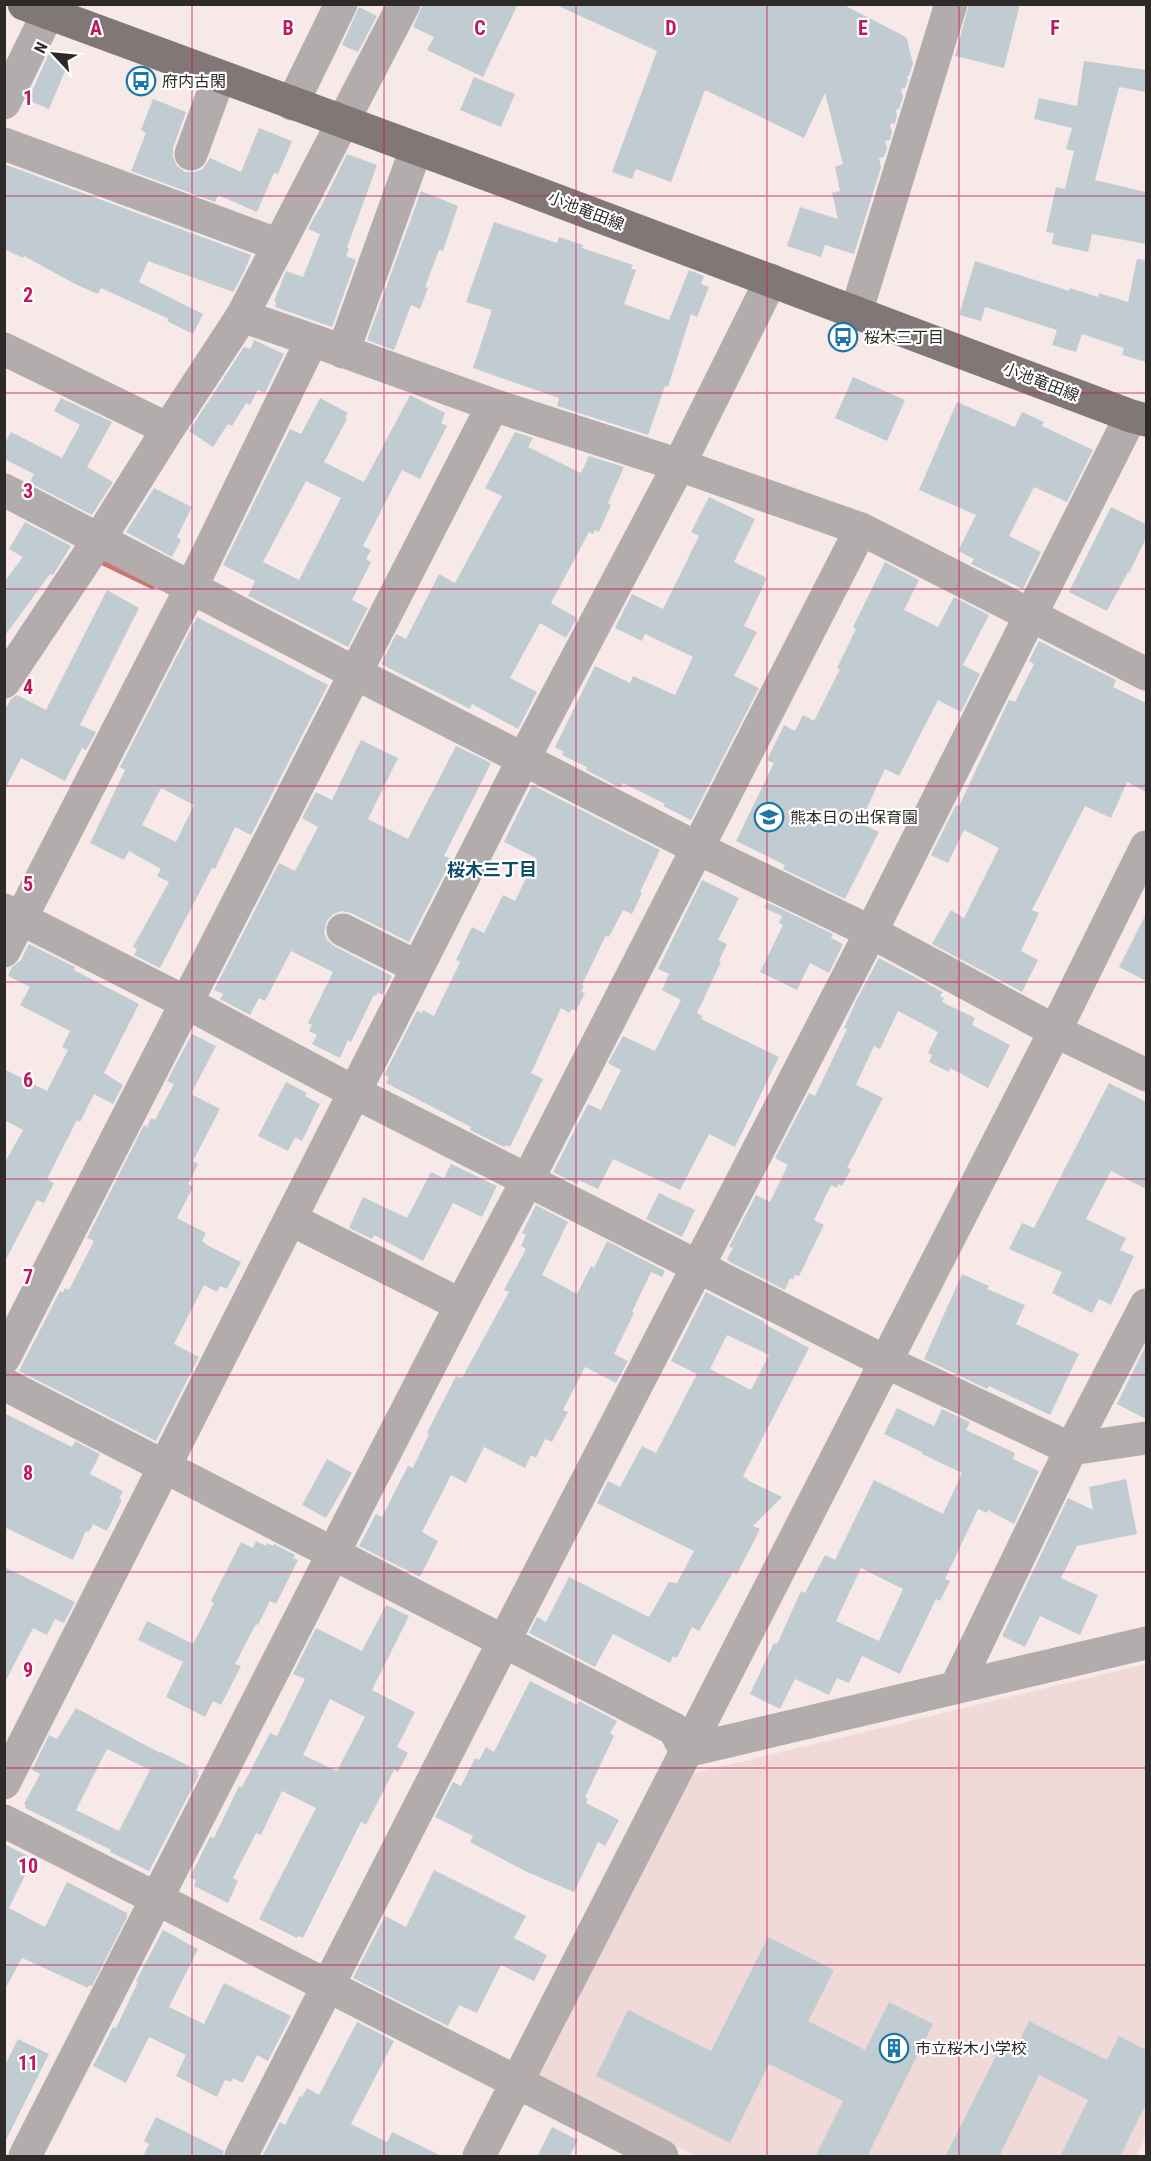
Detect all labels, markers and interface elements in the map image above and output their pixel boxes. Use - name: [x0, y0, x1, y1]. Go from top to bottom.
- text: A: [90, 16, 102, 40]
- text: B: [282, 16, 294, 40]
- text: C: [474, 16, 486, 40]
- text: D: [665, 16, 677, 40]
- text: E: [858, 16, 868, 40]
- text: F: [1050, 16, 1060, 40]
- north arrow: [24, 24, 84, 84]
- text: N: [30, 39, 52, 56]
- bus stop icon: 府内古閑: [125, 65, 157, 97]
- place label: 府内古閑: [162, 72, 226, 91]
- text: 1: [23, 86, 33, 110]
- street label: 小池竜田線: [545, 188, 627, 234]
- text: 2: [23, 283, 33, 307]
- bus stop icon: 桜木三丁目: [827, 321, 859, 353]
- place label: 桜木三丁目: [864, 328, 944, 347]
- street label: 小池竜田線: [1000, 359, 1082, 405]
- text: 3: [23, 479, 33, 503]
- text: 4: [23, 675, 33, 699]
- school or university icon: 熊本日の出保育園: [753, 801, 785, 833]
- place label: 熊本日の出保育園: [790, 808, 918, 827]
- district label: 桜木三丁目: [447, 859, 537, 880]
- text: 5: [23, 872, 33, 896]
- text: 6: [23, 1068, 33, 1092]
- text: 7: [23, 1265, 33, 1289]
- text: 8: [23, 1461, 33, 1485]
- text: 9: [23, 1658, 33, 1682]
- text: 10: [18, 1854, 38, 1878]
- building icon: 市立桜木小学校: [878, 2032, 910, 2064]
- place label: 市立桜木小学校: [915, 2039, 1027, 2058]
- text: 11: [18, 2051, 38, 2075]

